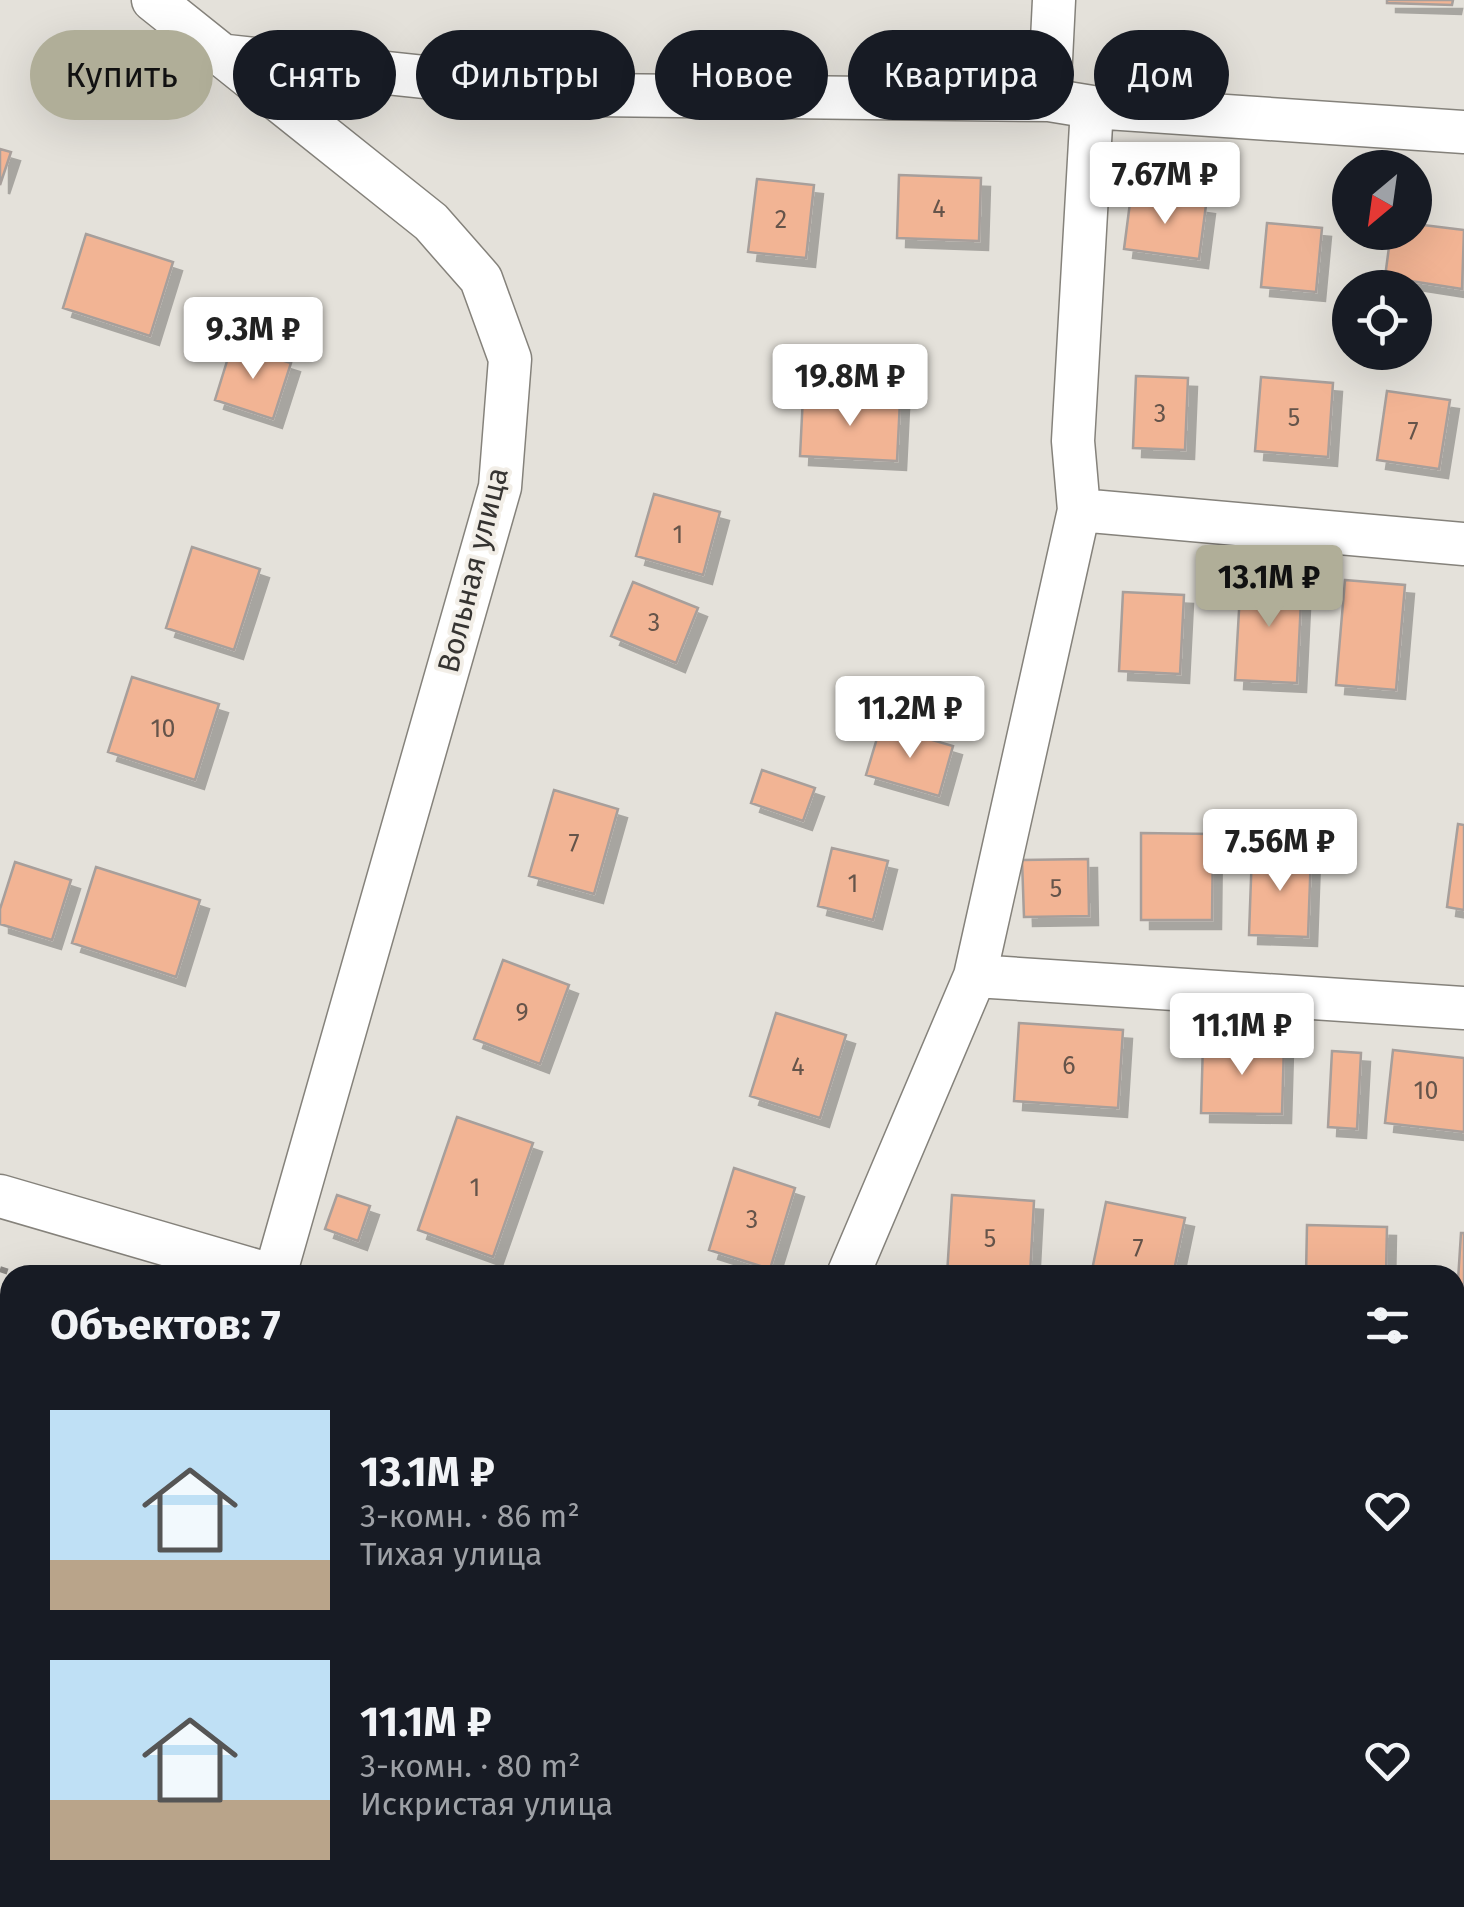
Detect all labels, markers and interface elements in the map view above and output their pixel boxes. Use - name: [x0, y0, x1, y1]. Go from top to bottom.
- chip: Купить: [30, 30, 213, 120]
- chip: Снять: [233, 30, 396, 120]
- chip: Фильтры: [416, 30, 635, 120]
- chip: Новое: [655, 30, 828, 120]
- chip: Квартира: [848, 30, 1074, 120]
- chip: Дом: [1094, 30, 1229, 120]
- pin: 7.67M ₽: [1073, 142, 1257, 227]
- north arrow: [1332, 150, 1432, 250]
- map controls: [1332, 150, 1432, 370]
- text: 7.67M ₽: [1112, 155, 1218, 193]
- house number: 4: [932, 194, 946, 224]
- house number: 2: [775, 205, 787, 235]
- button: locate: [1332, 270, 1432, 370]
- pin: 9.3M ₽: [172, 297, 334, 382]
- text: 9.3M ₽: [206, 310, 300, 348]
- pin: 19.8M ₽: [758, 344, 942, 429]
- text: 19.8M ₽: [795, 357, 905, 395]
- house number: 3: [1154, 399, 1166, 429]
- house number: 5: [1288, 403, 1300, 433]
- house number: 7: [1407, 416, 1419, 446]
- street label: Вольная улица: [430, 464, 516, 676]
- house number: 1: [673, 520, 683, 550]
- pin: 13.1M ₽: [1177, 545, 1361, 630]
- text: 13.1M ₽: [1218, 558, 1320, 596]
- house number: 3: [648, 608, 660, 638]
- pin: 11.2M ₽: [818, 676, 1002, 761]
- text: 11.2M ₽: [857, 689, 963, 727]
- house number: 10: [151, 714, 175, 744]
- pin: 7.56M ₽: [1188, 809, 1372, 894]
- text: 7.56M ₽: [1225, 822, 1335, 860]
- house number: 7: [568, 828, 580, 858]
- house number: 1: [848, 869, 858, 899]
- house number: 5: [1050, 874, 1062, 904]
- pin: 11.1M ₽: [1150, 993, 1334, 1078]
- house number: 9: [515, 998, 529, 1028]
- text: 11.1M ₽: [1192, 1006, 1292, 1044]
- house number: 6: [1062, 1051, 1076, 1081]
- house number: 4: [791, 1052, 805, 1082]
- house number: 10: [1414, 1076, 1438, 1106]
- house number: 1: [470, 1173, 480, 1203]
- house number: 3: [746, 1205, 758, 1235]
- house number: 5: [984, 1224, 996, 1254]
- house number: 7: [1132, 1233, 1144, 1263]
- icon: filters: [1360, 1298, 1415, 1353]
- text: Объектов: 7: [50, 1300, 281, 1350]
- text: 13.1M ₽: [360, 1447, 495, 1497]
- icon: home: [130, 1450, 250, 1570]
- icon: heart: [1360, 1483, 1415, 1538]
- text: 3-комн. · 86 m²: [360, 1497, 580, 1535]
- text: Тихая улица: [360, 1535, 543, 1573]
- text: 11.1M ₽: [360, 1697, 492, 1747]
- icon: home: [130, 1700, 250, 1820]
- icon: heart: [1360, 1733, 1415, 1788]
- text: 3-комн. · 80 m²: [360, 1747, 581, 1785]
- text: Искристая улица: [360, 1785, 613, 1823]

